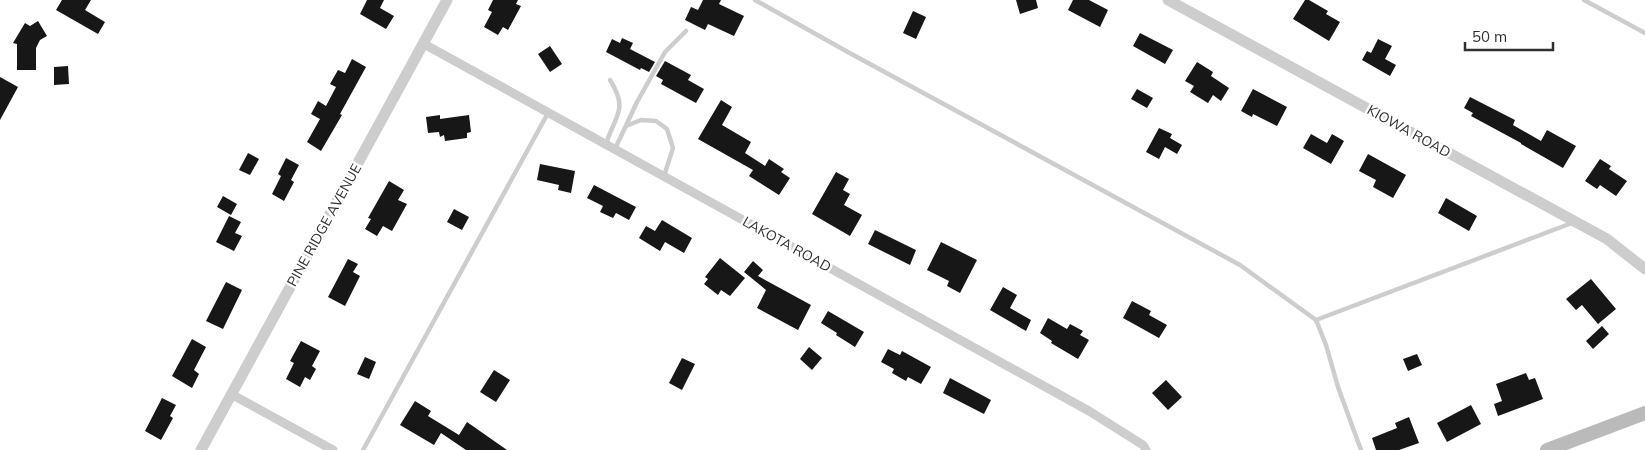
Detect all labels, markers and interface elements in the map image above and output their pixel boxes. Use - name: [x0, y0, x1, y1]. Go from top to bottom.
- scale bar: [1465, 20, 1552, 52]
- text: 50 m: [1472, 27, 1507, 46]
- street label: KIOWA ROAD: [1364, 101, 1454, 161]
- street label: PINE RIDGE AVENUE: [283, 161, 365, 289]
- street label: LAKOTA ROAD: [740, 212, 834, 276]

